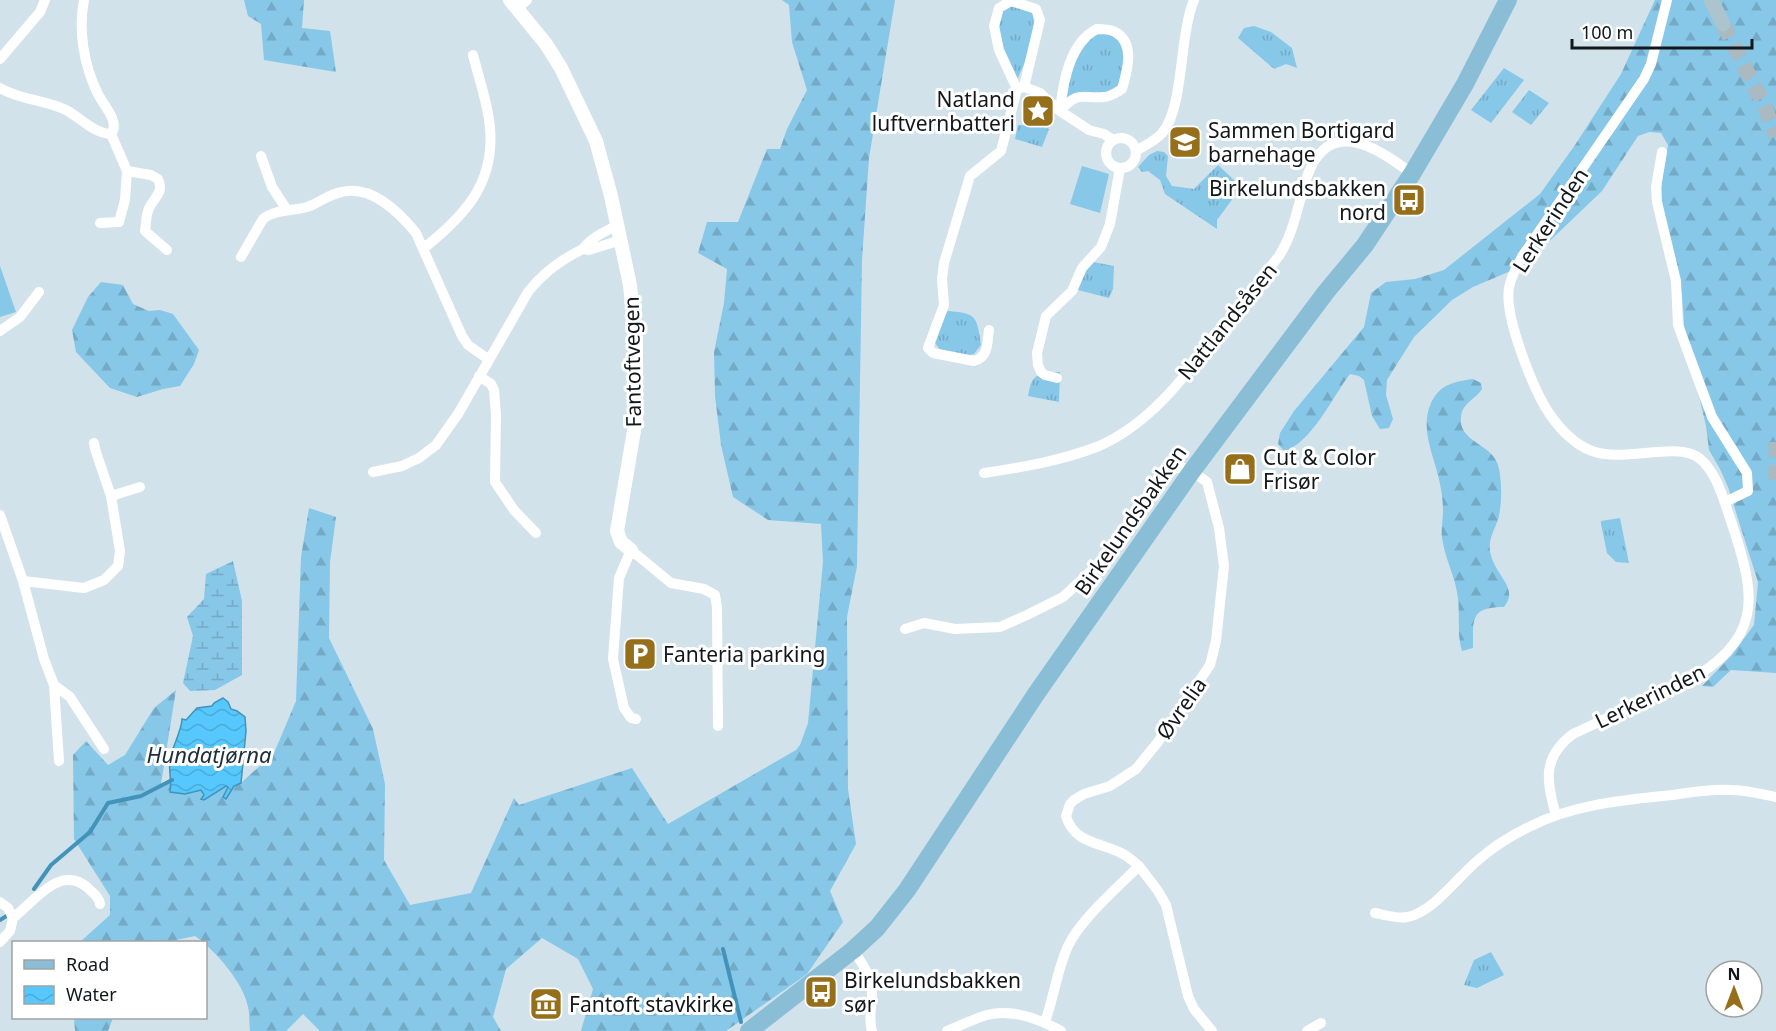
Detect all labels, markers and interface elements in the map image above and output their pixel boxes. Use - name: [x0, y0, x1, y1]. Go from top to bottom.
- scale bar: [1572, 12, 1752, 50]
- text: 100 m: [1581, 20, 1633, 44]
- place label: Natland luftvernbatteri: [872, 85, 1015, 137]
- place icon: Natland luftvernbatteri: [1020, 93, 1056, 129]
- place label: Sammen Bortigard barnehage: [1208, 116, 1395, 168]
- school or university icon: Sammen Bortigard barnehage: [1167, 124, 1203, 160]
- street label: Lerkerinden: [1506, 162, 1594, 278]
- place label: Birkelundsbakken nord: [1209, 174, 1386, 226]
- bus stop icon: Birkelundsbakken nord: [1391, 182, 1427, 218]
- street label: Nattlandsåsen: [1171, 257, 1283, 385]
- street label: Fantoftvegen: [617, 296, 647, 428]
- street label: Birkelundsbakken: [1068, 439, 1192, 601]
- place label: Cut & Color Frisør: [1263, 443, 1376, 495]
- shop icon: Cut & Color Frisør: [1222, 451, 1258, 487]
- parking icon: Fanteria parking: [622, 636, 658, 672]
- place label: Fanteria parking: [663, 640, 825, 668]
- street label: Lerkerinden: [1590, 657, 1710, 735]
- street label: Øvrelia: [1150, 671, 1212, 745]
- water label: Hundatjørna: [146, 739, 272, 769]
- legend: [12, 941, 207, 1019]
- text: Road: [66, 952, 109, 976]
- north arrow: [1704, 959, 1764, 1019]
- text: N: [1727, 963, 1741, 985]
- place label: Birkelundsbakken sør: [844, 966, 1021, 1018]
- bus stop icon: Birkelundsbakken sør: [803, 974, 839, 1010]
- text: Water: [66, 982, 117, 1006]
- museum icon: Fantoft stavkirke: [528, 986, 564, 1022]
- place label: Fantoft stavkirke: [569, 990, 734, 1018]

